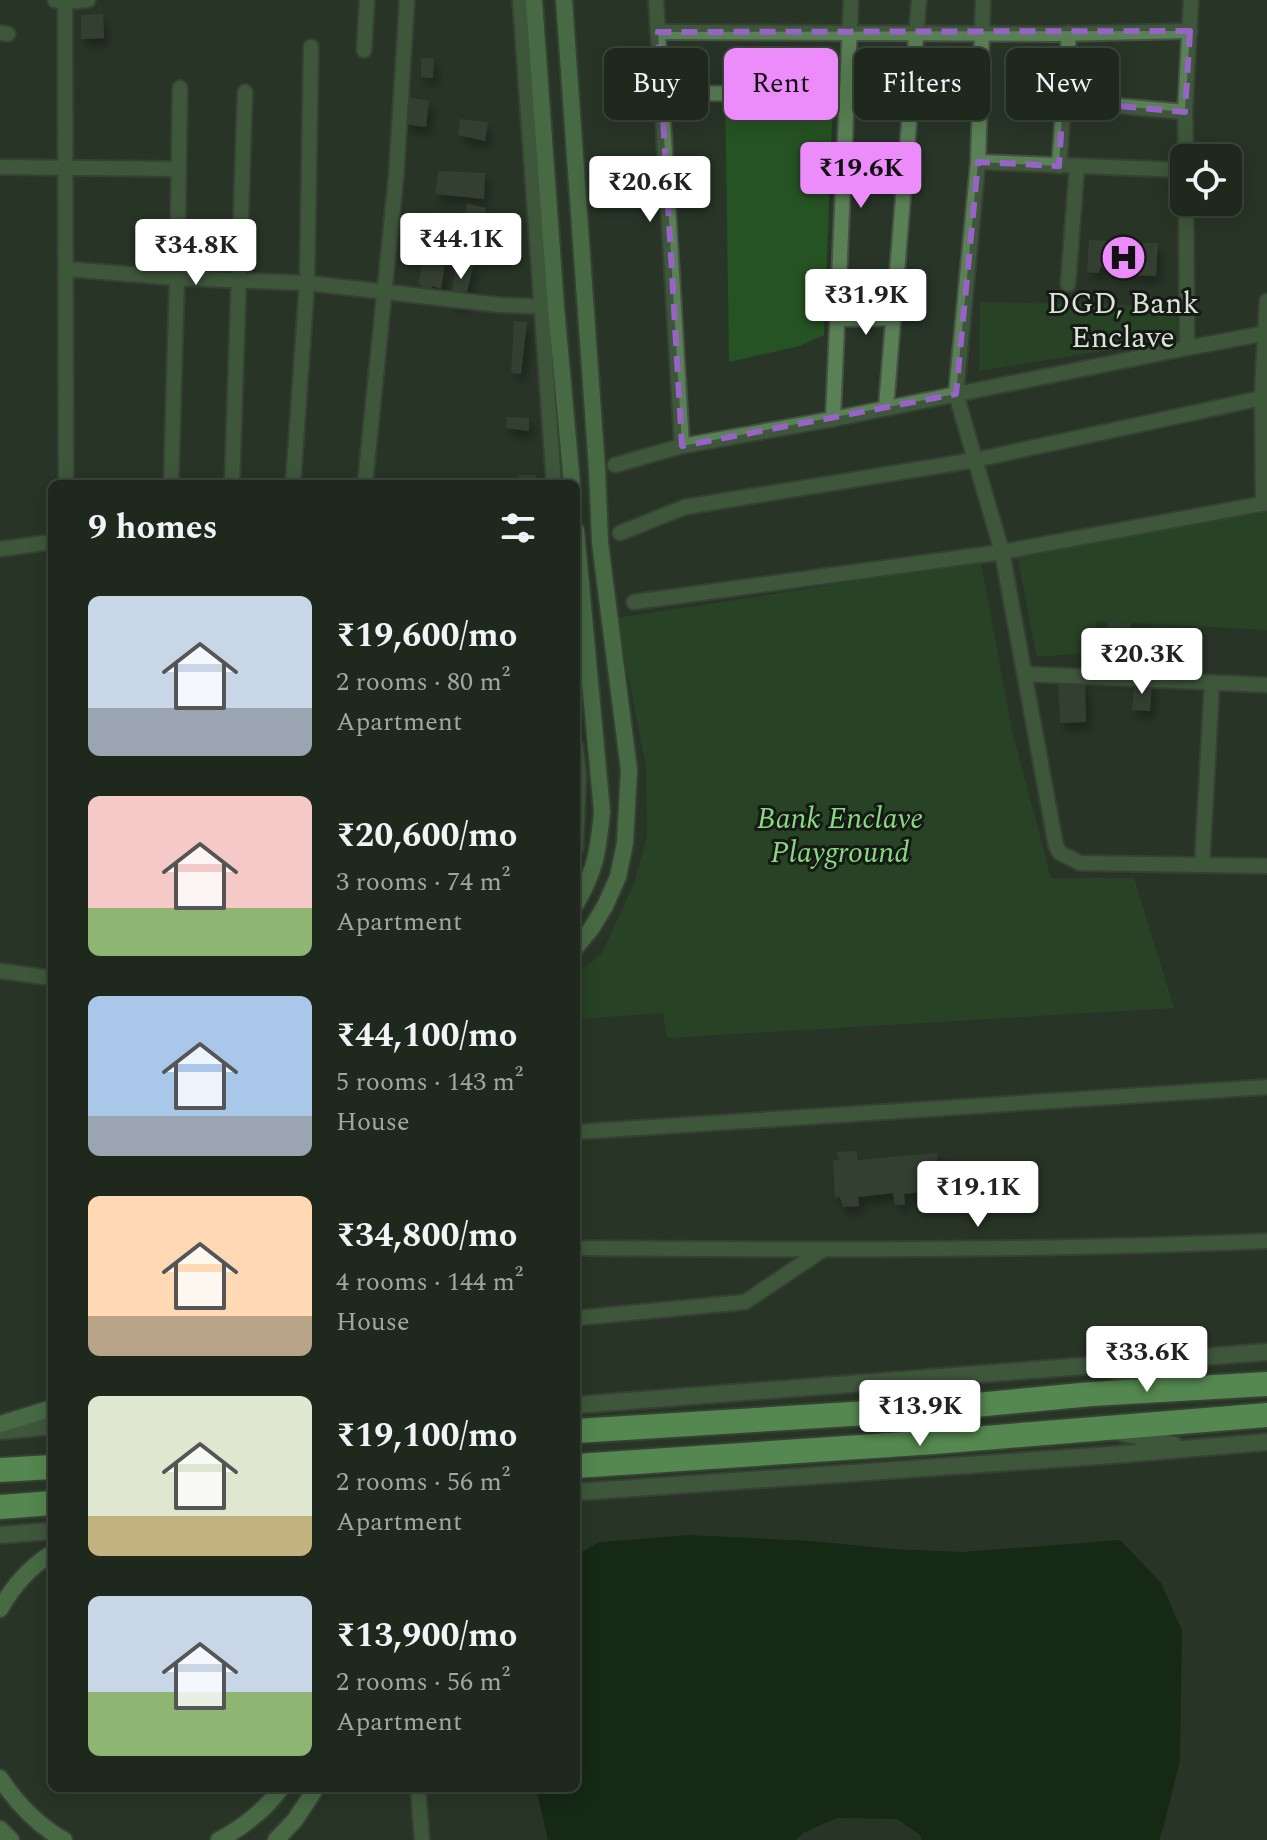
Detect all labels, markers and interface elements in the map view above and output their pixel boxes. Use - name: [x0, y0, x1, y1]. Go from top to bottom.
- chip: Buy: [604, 48, 708, 120]
- chip: Rent: [724, 48, 838, 120]
- chip: Filters: [854, 48, 990, 120]
- chip: New: [1006, 48, 1119, 120]
- pin: ₹19.6K: [796, 142, 926, 210]
- map controls: [1170, 144, 1242, 216]
- button: locate: [1170, 144, 1242, 216]
- text: ₹19.6K: [818, 148, 904, 188]
- pin: ₹20.6K: [585, 156, 715, 224]
- text: ₹20.6K: [607, 162, 693, 202]
- pin: ₹44.1K: [396, 213, 526, 281]
- pin: ₹34.8K: [131, 219, 261, 287]
- text: ₹44.1K: [418, 219, 504, 259]
- text: ₹34.8K: [153, 225, 239, 265]
- hospital icon: DGD, Bank Enclave: [1099, 233, 1147, 281]
- pin: ₹31.9K: [801, 269, 931, 337]
- text: ₹31.9K: [823, 275, 909, 315]
- place label: DGD, Bank Enclave: [1047, 281, 1199, 361]
- text: 9 homes: [88, 502, 218, 554]
- icon: filters: [496, 506, 540, 550]
- text: ₹19,600/mo: [336, 610, 517, 662]
- icon: home: [152, 628, 248, 724]
- pin: ₹20.3K: [1077, 628, 1207, 696]
- text: ₹20.3K: [1099, 634, 1185, 674]
- text: 2 rooms · 80 m²: [336, 662, 510, 702]
- text: Apartment: [336, 702, 462, 742]
- park label: Bank Enclave Playground: [757, 796, 923, 876]
- text: ₹20,600/mo: [336, 810, 517, 862]
- icon: home: [152, 828, 248, 924]
- text: 3 rooms · 74 m²: [336, 862, 510, 902]
- text: Apartment: [336, 902, 462, 942]
- text: ₹44,100/mo: [336, 1010, 517, 1062]
- icon: home: [152, 1028, 248, 1124]
- text: 5 rooms · 143 m²: [336, 1062, 523, 1102]
- text: House: [336, 1102, 410, 1142]
- pin: ₹19.1K: [913, 1161, 1043, 1229]
- text: ₹19.1K: [935, 1167, 1021, 1207]
- text: ₹34,800/mo: [336, 1210, 517, 1262]
- icon: home: [152, 1228, 248, 1324]
- text: 4 rooms · 144 m²: [336, 1262, 523, 1302]
- text: House: [336, 1302, 410, 1342]
- pin: ₹33.6K: [1082, 1326, 1212, 1394]
- text: ₹33.6K: [1104, 1332, 1190, 1372]
- pin: ₹13.9K: [855, 1380, 985, 1448]
- text: ₹13.9K: [877, 1386, 963, 1426]
- text: ₹19,100/mo: [336, 1410, 517, 1462]
- icon: home: [152, 1428, 248, 1524]
- text: 2 rooms · 56 m²: [336, 1462, 510, 1502]
- text: Apartment: [336, 1502, 462, 1542]
- text: ₹13,900/mo: [336, 1610, 517, 1662]
- icon: home: [152, 1628, 248, 1724]
- text: 2 rooms · 56 m²: [336, 1662, 510, 1702]
- text: Apartment: [336, 1702, 462, 1742]

